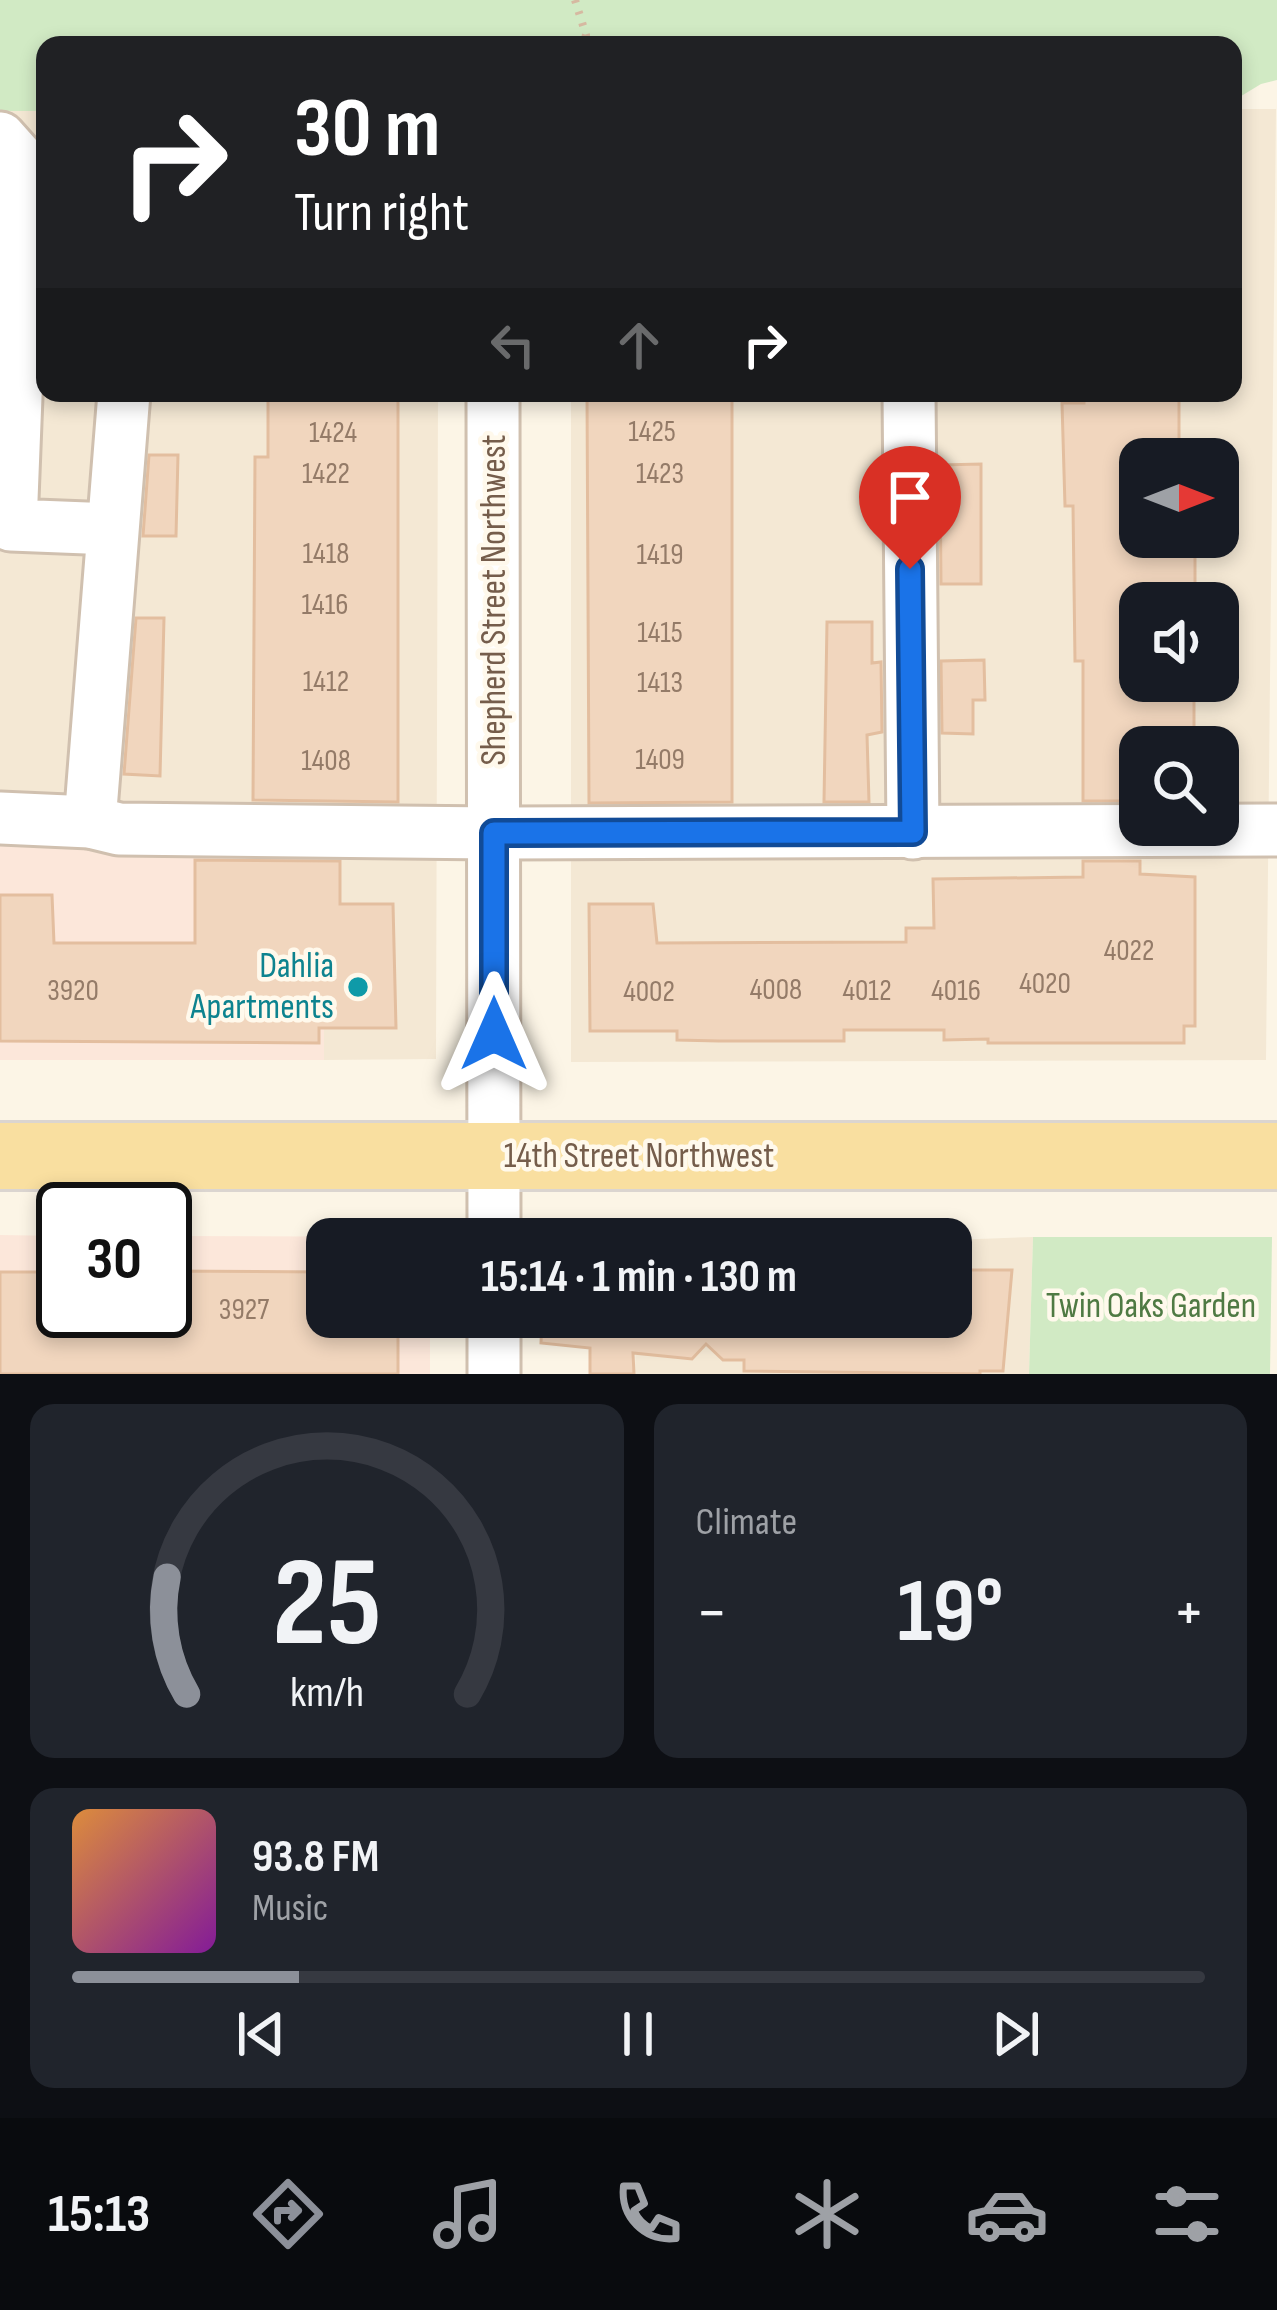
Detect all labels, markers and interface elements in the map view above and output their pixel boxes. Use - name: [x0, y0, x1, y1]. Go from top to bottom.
- text: 30 m: [294, 79, 440, 180]
- icon: right: [96, 84, 252, 240]
- text: Turn right: [294, 181, 469, 246]
- icon: left: [480, 312, 546, 378]
- icon: ahead: [606, 312, 672, 378]
- icon: right: [732, 312, 798, 378]
- house number: 1425: [628, 414, 676, 450]
- house number: 1424: [309, 415, 357, 451]
- street label: Shepherd Street Northwest: [473, 434, 516, 766]
- north arrow: [1119, 438, 1239, 558]
- map controls: [1119, 438, 1239, 846]
- pin: [859, 446, 961, 569]
- house number: 1422: [302, 456, 350, 492]
- house number: 1423: [636, 456, 684, 492]
- icon: arrive: [877, 464, 943, 530]
- house number: 1418: [303, 536, 349, 572]
- house number: 1419: [637, 537, 683, 573]
- button: sound: [1119, 582, 1239, 702]
- house number: 1416: [302, 587, 348, 623]
- house number: 1415: [637, 615, 683, 651]
- house number: 1412: [303, 664, 349, 700]
- house number: 1413: [637, 665, 683, 701]
- button: search: [1119, 726, 1239, 846]
- house number: 1409: [635, 742, 685, 778]
- house number: 1408: [301, 743, 351, 779]
- house number: 4022: [1104, 933, 1154, 969]
- place label: Dahlia Apartments: [190, 945, 334, 1029]
- house number: 4020: [1019, 966, 1071, 1002]
- position arrow: [431, 971, 557, 1097]
- house number: 4008: [750, 972, 802, 1008]
- house number: 3920: [47, 973, 99, 1009]
- house number: 4012: [842, 973, 892, 1009]
- house number: 4016: [931, 973, 981, 1009]
- marker: Dahlia Apartments: [345, 974, 371, 1000]
- house number: 4002: [623, 974, 675, 1010]
- street label: 14th Street Northwest: [504, 1135, 774, 1178]
- speed limit sign: 30: [36, 1182, 192, 1338]
- text: 15:14 · 1 min · 130 m: [481, 1250, 797, 1305]
- park label: Twin Oaks Garden: [1046, 1285, 1256, 1328]
- house number: 3927: [219, 1292, 269, 1328]
- text: Climate: [696, 1499, 797, 1546]
- text: 25: [272, 1531, 381, 1680]
- text: 19°: [897, 1559, 1003, 1667]
- text: −: [696, 1574, 728, 1653]
- text: +: [1173, 1574, 1205, 1653]
- text: km/h: [290, 1667, 364, 1719]
- text: 93.8 FM: [252, 1830, 379, 1885]
- text: Music: [252, 1885, 328, 1932]
- icon: previous: [228, 2001, 294, 2067]
- icon: pause: [605, 2001, 671, 2067]
- icon: next: [983, 2001, 1049, 2067]
- icon: directions: [246, 2172, 330, 2256]
- icon: music: [426, 2172, 510, 2256]
- icon: phone: [606, 2172, 690, 2256]
- icon: climate: [785, 2172, 869, 2256]
- icon: car: [965, 2172, 1049, 2256]
- icon: filters: [1145, 2172, 1229, 2256]
- text: 15:13: [48, 2182, 150, 2247]

